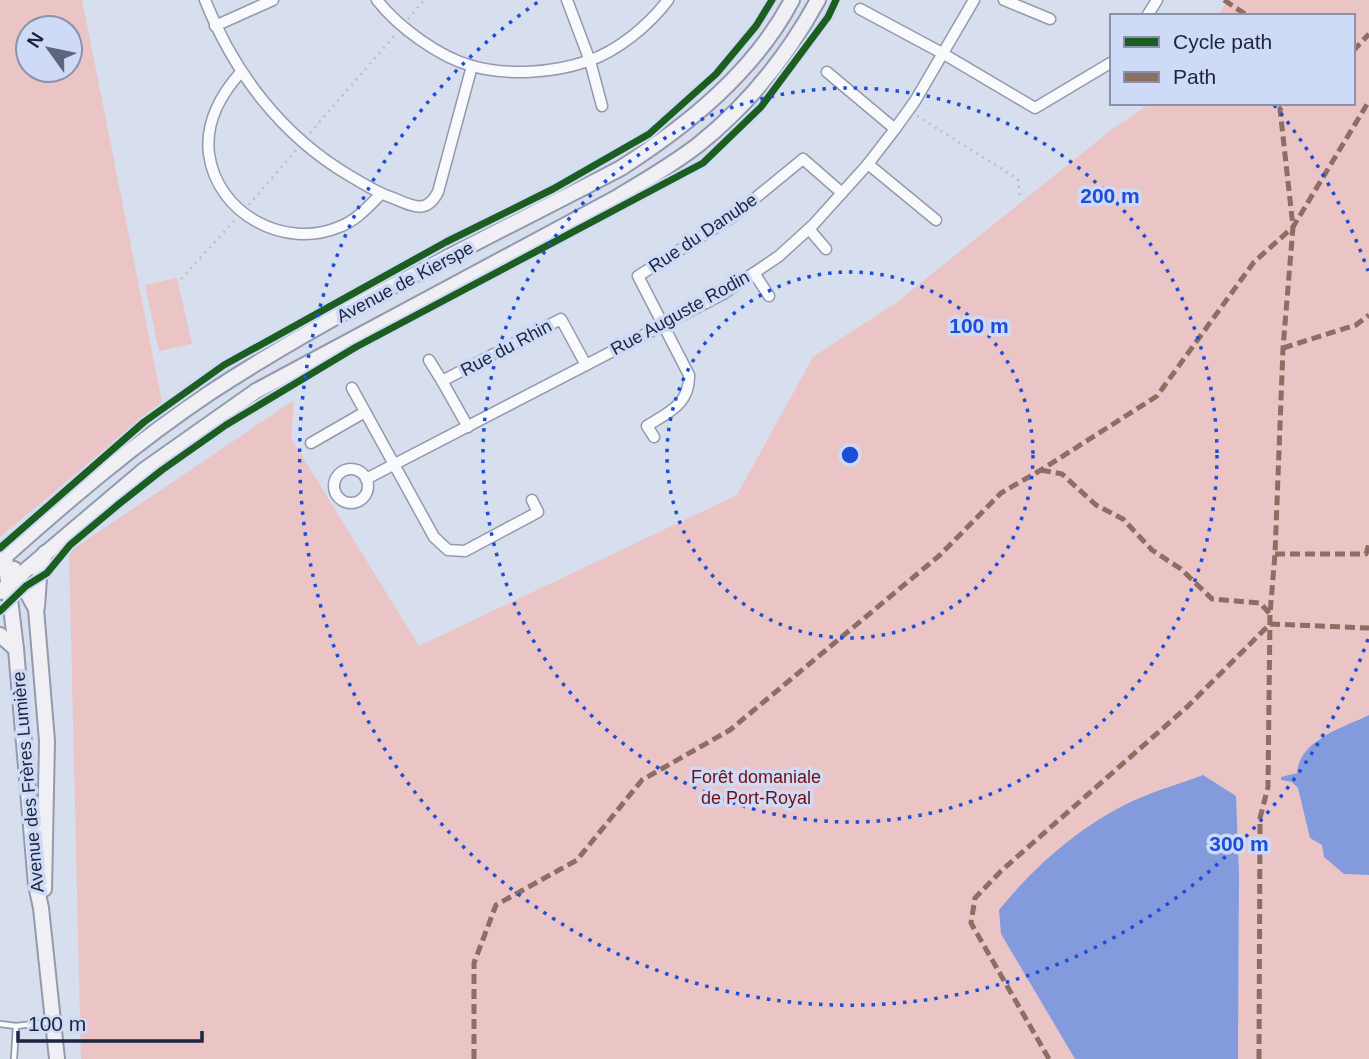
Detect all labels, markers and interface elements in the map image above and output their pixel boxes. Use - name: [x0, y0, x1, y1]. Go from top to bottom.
- north arrow: [14, 14, 84, 84]
- legend: [1110, 14, 1355, 105]
- text: N: [23, 29, 48, 51]
- text: Cycle path: [1173, 30, 1272, 53]
- text: Path: [1173, 65, 1216, 88]
- text: 200 m: [1080, 184, 1140, 207]
- street label: Rue du Danube: [645, 189, 761, 277]
- street label: Avenue de Kierspe: [333, 238, 477, 326]
- street label: Rue Auguste Rodin: [607, 267, 753, 359]
- text: 100 m: [949, 314, 1009, 337]
- street label: Rue du Rhin: [457, 316, 555, 380]
- centre of rings: [838, 443, 862, 467]
- street label: Avenue des Frères Lumière: [8, 671, 48, 893]
- park label: Forêt domaniale de Port-Royal: [691, 767, 821, 808]
- text: 300 m: [1209, 832, 1269, 855]
- scale bar: [18, 1000, 201, 1044]
- text: 100 m: [28, 1012, 86, 1035]

